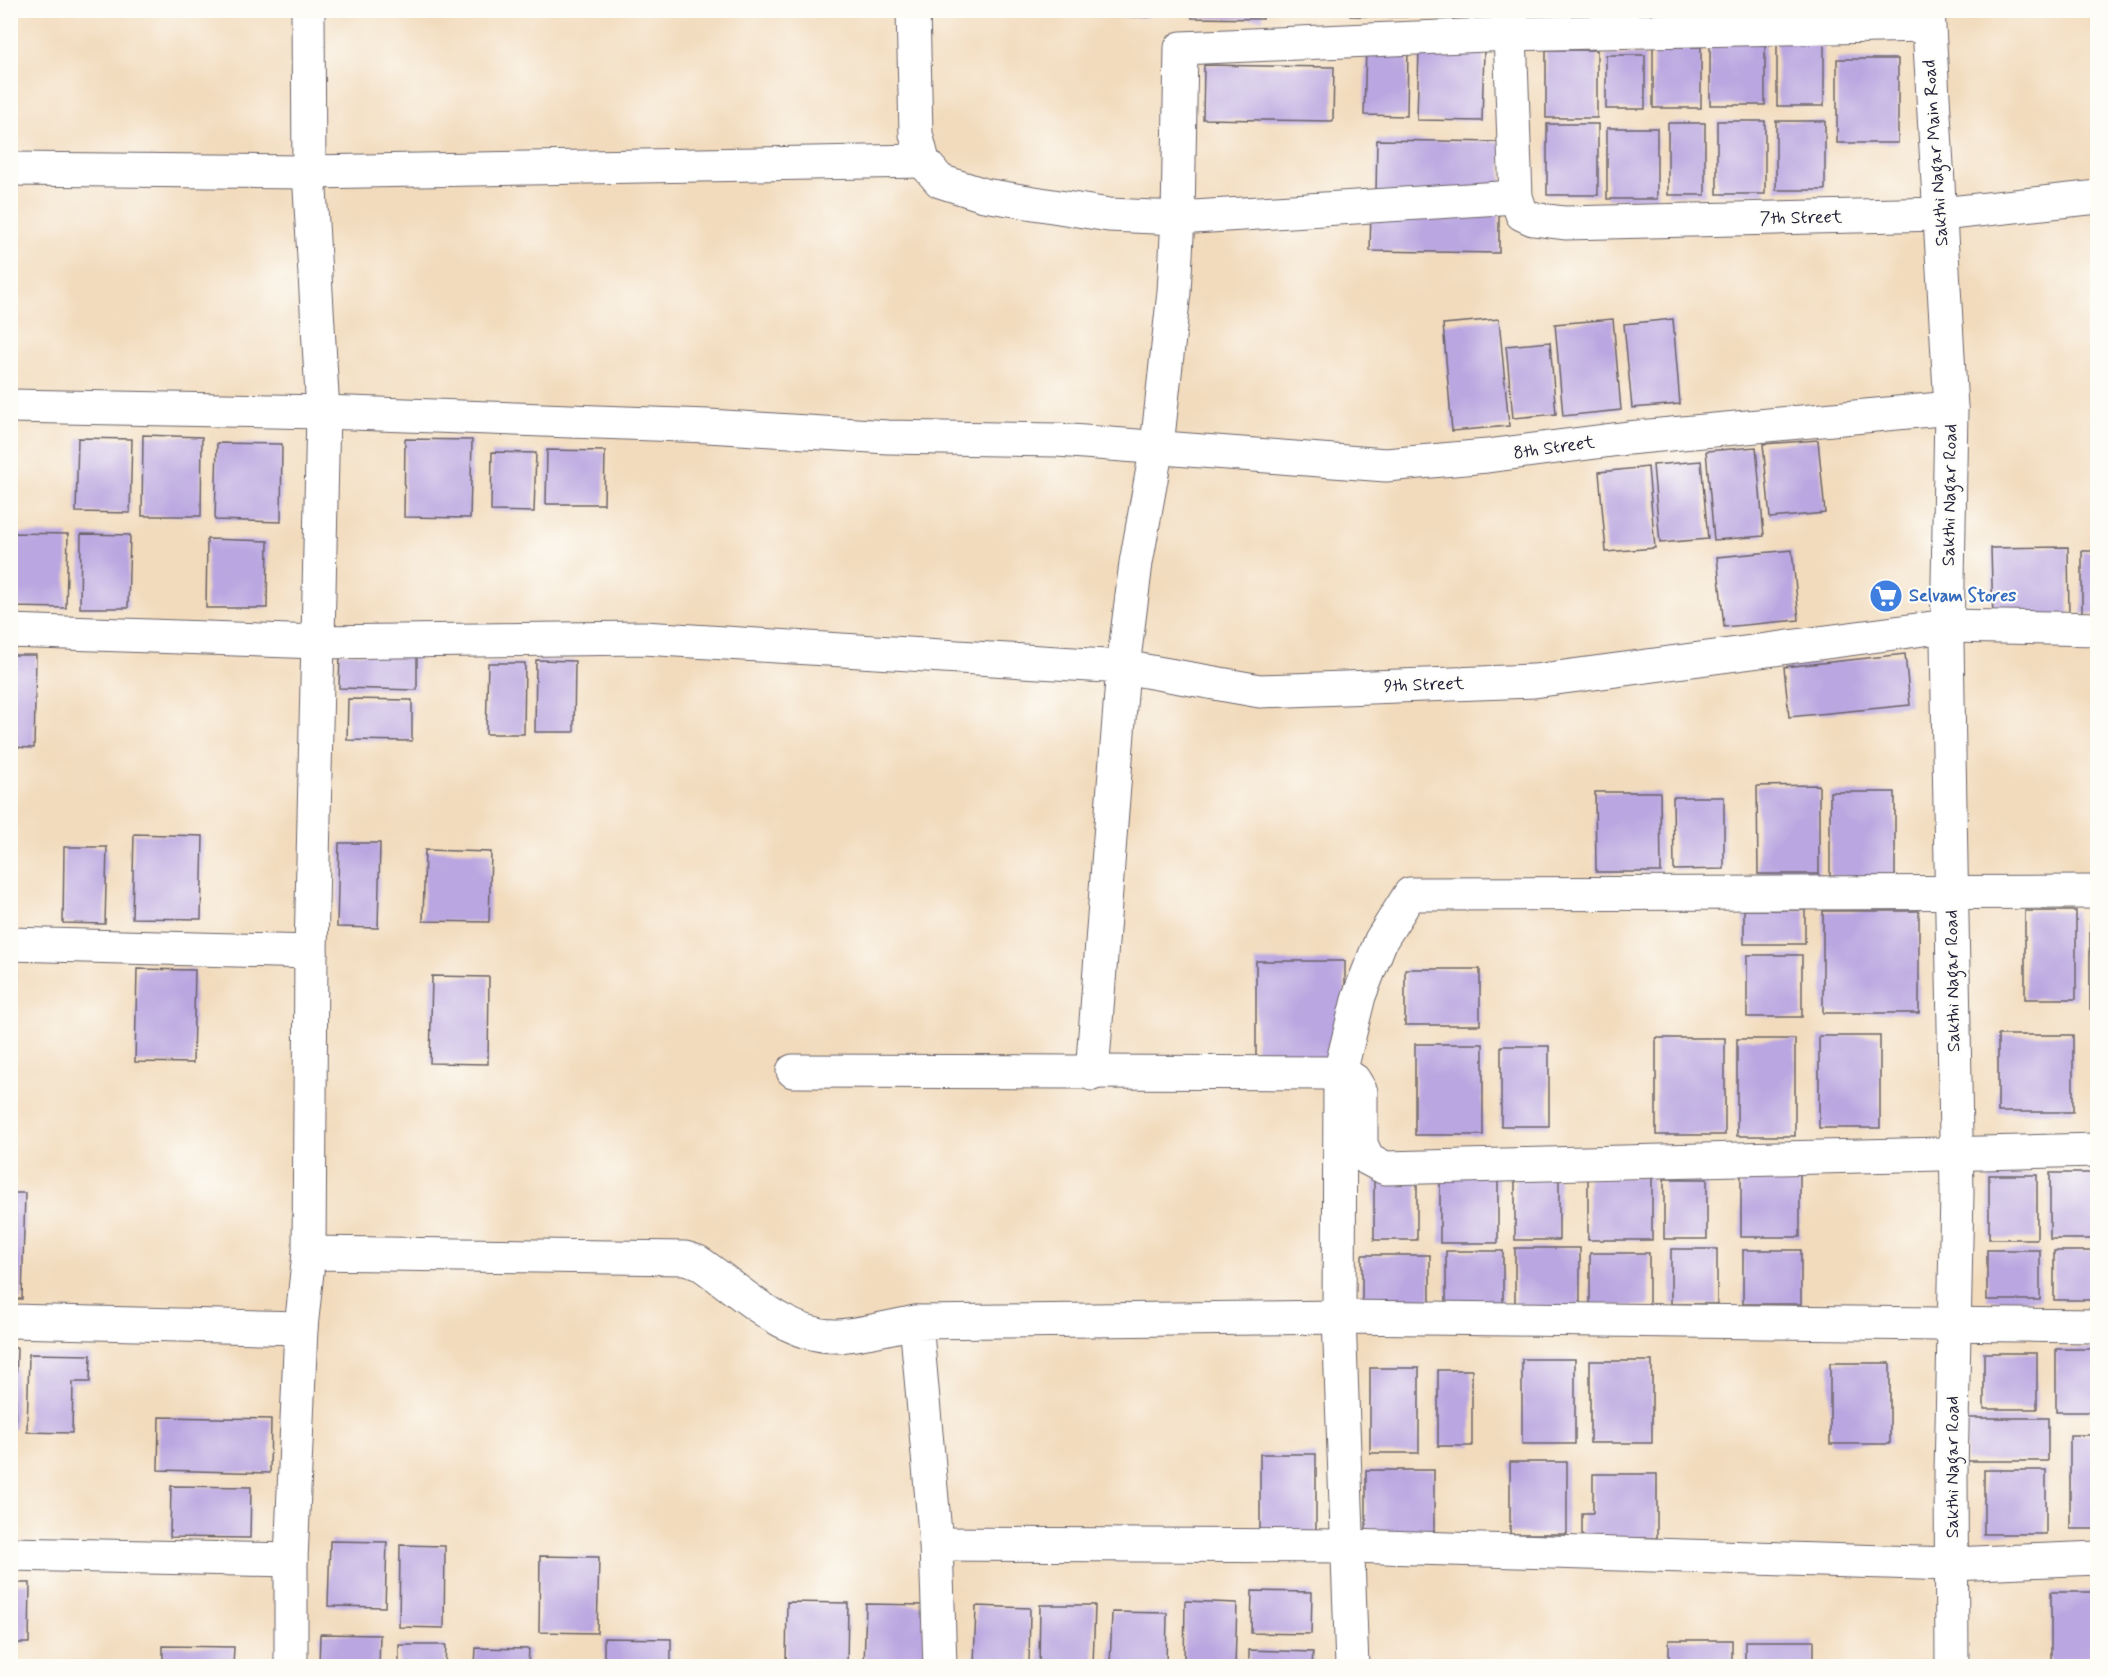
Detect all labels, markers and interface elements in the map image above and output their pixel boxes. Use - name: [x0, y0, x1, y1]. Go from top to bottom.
- street label: Sakthi Nagar Main Road: [1917, 59, 1956, 247]
- street label: 7th Street: [1760, 205, 1843, 231]
- street label: Sakthi Nagar Road: [1937, 424, 1965, 566]
- street label: 8th Street: [1512, 430, 1597, 466]
- supermarket icon: Selvam Stores: [1868, 578, 1904, 614]
- place label: Selvam Stores: [1909, 584, 2016, 608]
- street label: 9th Street: [1383, 672, 1465, 698]
- street label: Sakthi Nagar Road: [1940, 910, 1968, 1052]
- street label: Sakthi Nagar Road: [1941, 1396, 1967, 1538]

